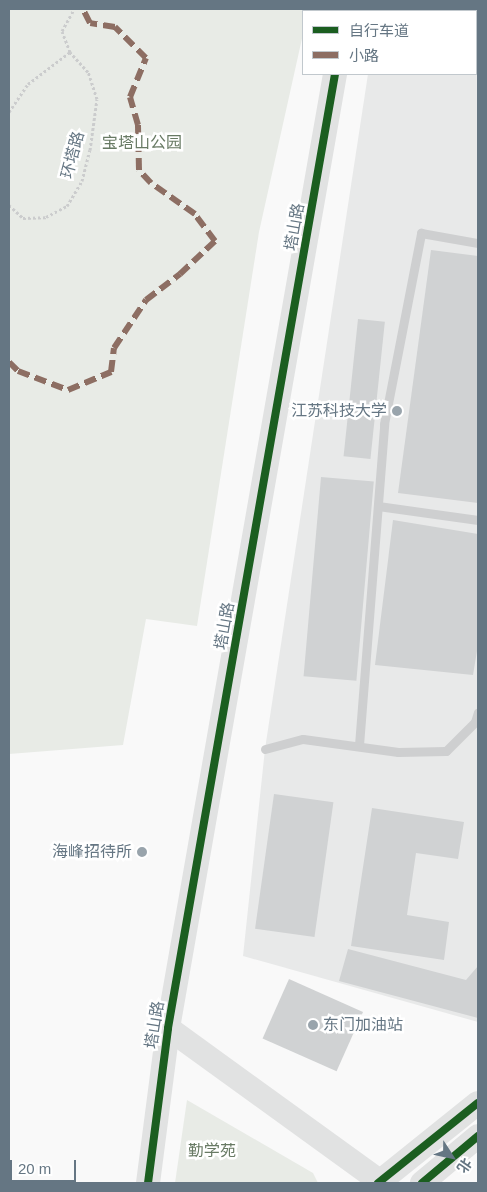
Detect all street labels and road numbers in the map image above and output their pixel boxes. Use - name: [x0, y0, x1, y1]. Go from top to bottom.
- street label: 环塔路: [58, 129, 88, 181]
- street label: 塔山路: [281, 202, 309, 252]
- street label: 塔山路: [211, 601, 239, 651]
- street label: 塔山路: [142, 1000, 168, 1050]

